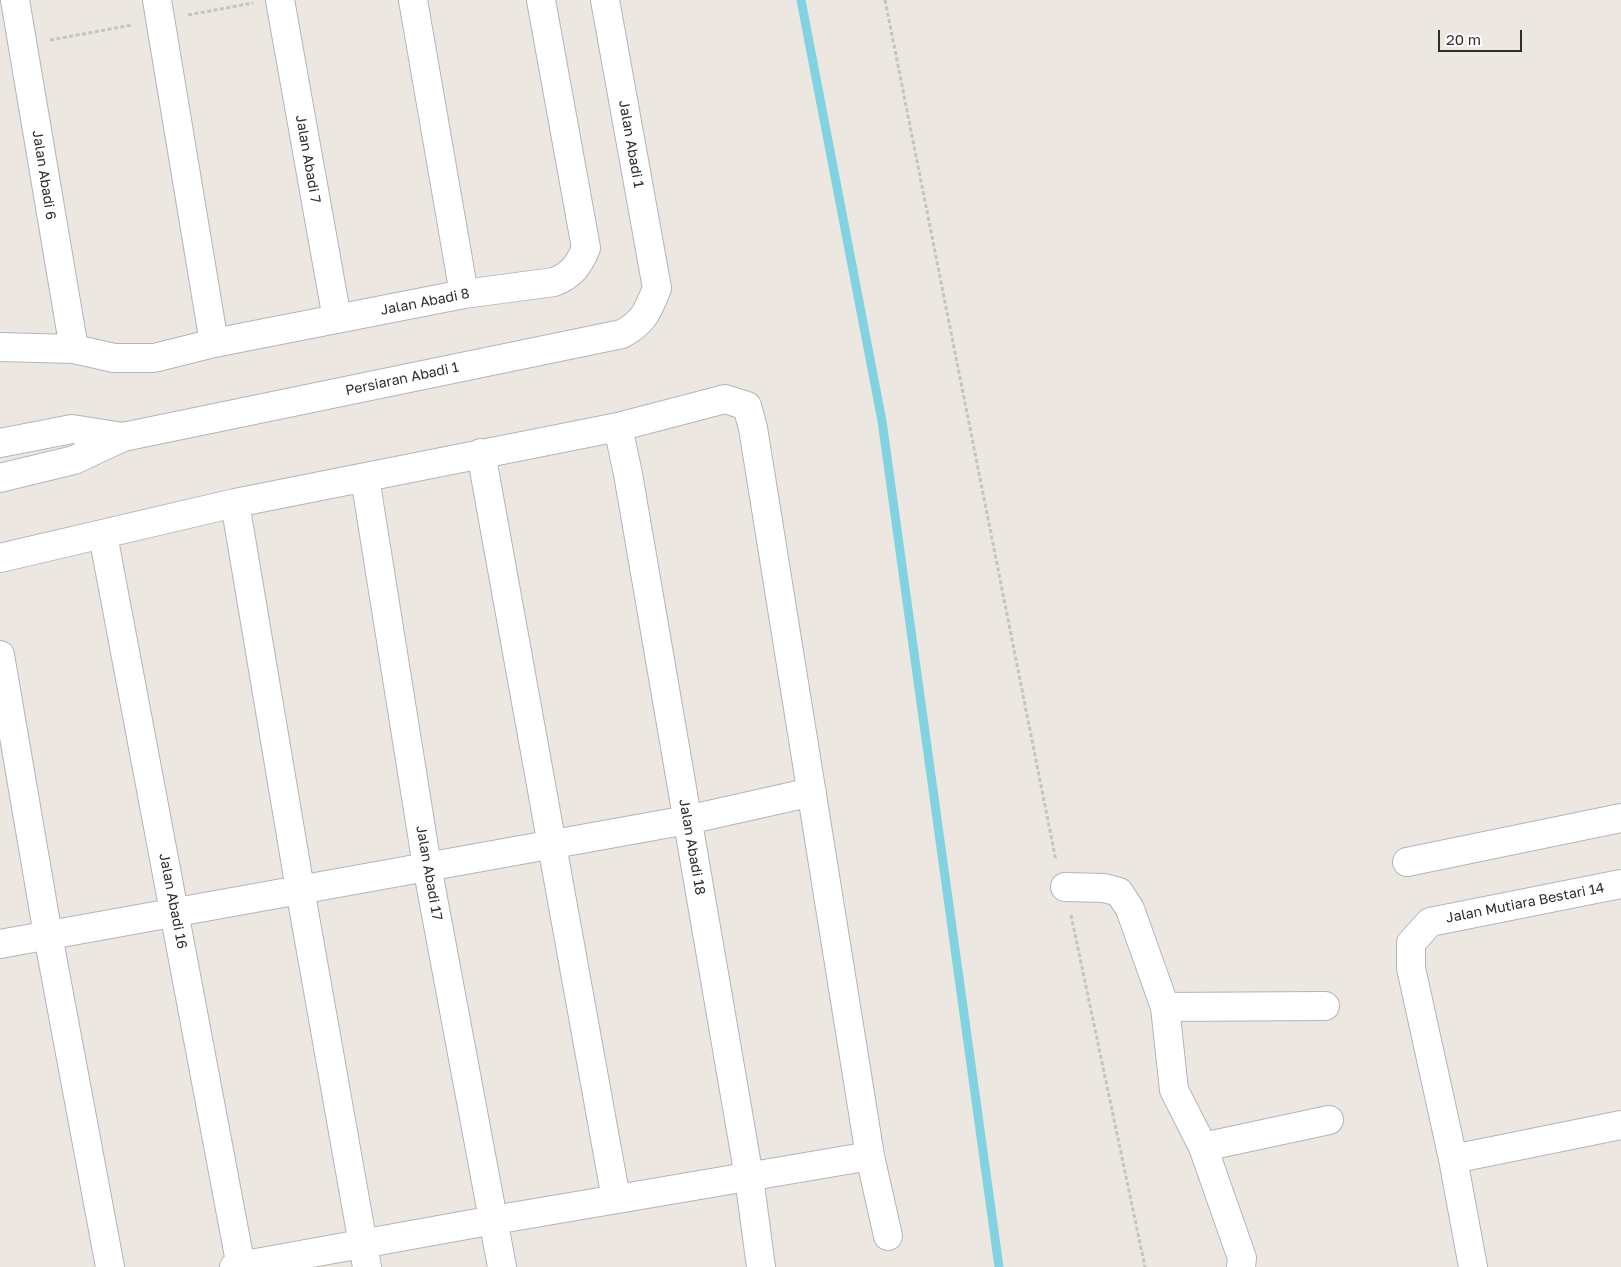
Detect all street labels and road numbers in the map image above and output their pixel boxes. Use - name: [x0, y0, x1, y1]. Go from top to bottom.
- street label: Jalan Abadi 1: [615, 99, 647, 189]
- street label: Jalan Abadi 7: [292, 114, 324, 204]
- street label: Jalan Abadi 6: [29, 129, 59, 221]
- street label: Jalan Abadi 8: [379, 285, 471, 319]
- street label: Persiaran Abadi 1: [344, 359, 460, 399]
- street label: Jalan Abadi 18: [675, 798, 709, 896]
- street label: Jalan Abadi 17: [412, 824, 446, 922]
- street label: Jalan Abadi 16: [155, 852, 191, 950]
- street label: Jalan Mutiara Bestari 14: [1444, 879, 1606, 927]

